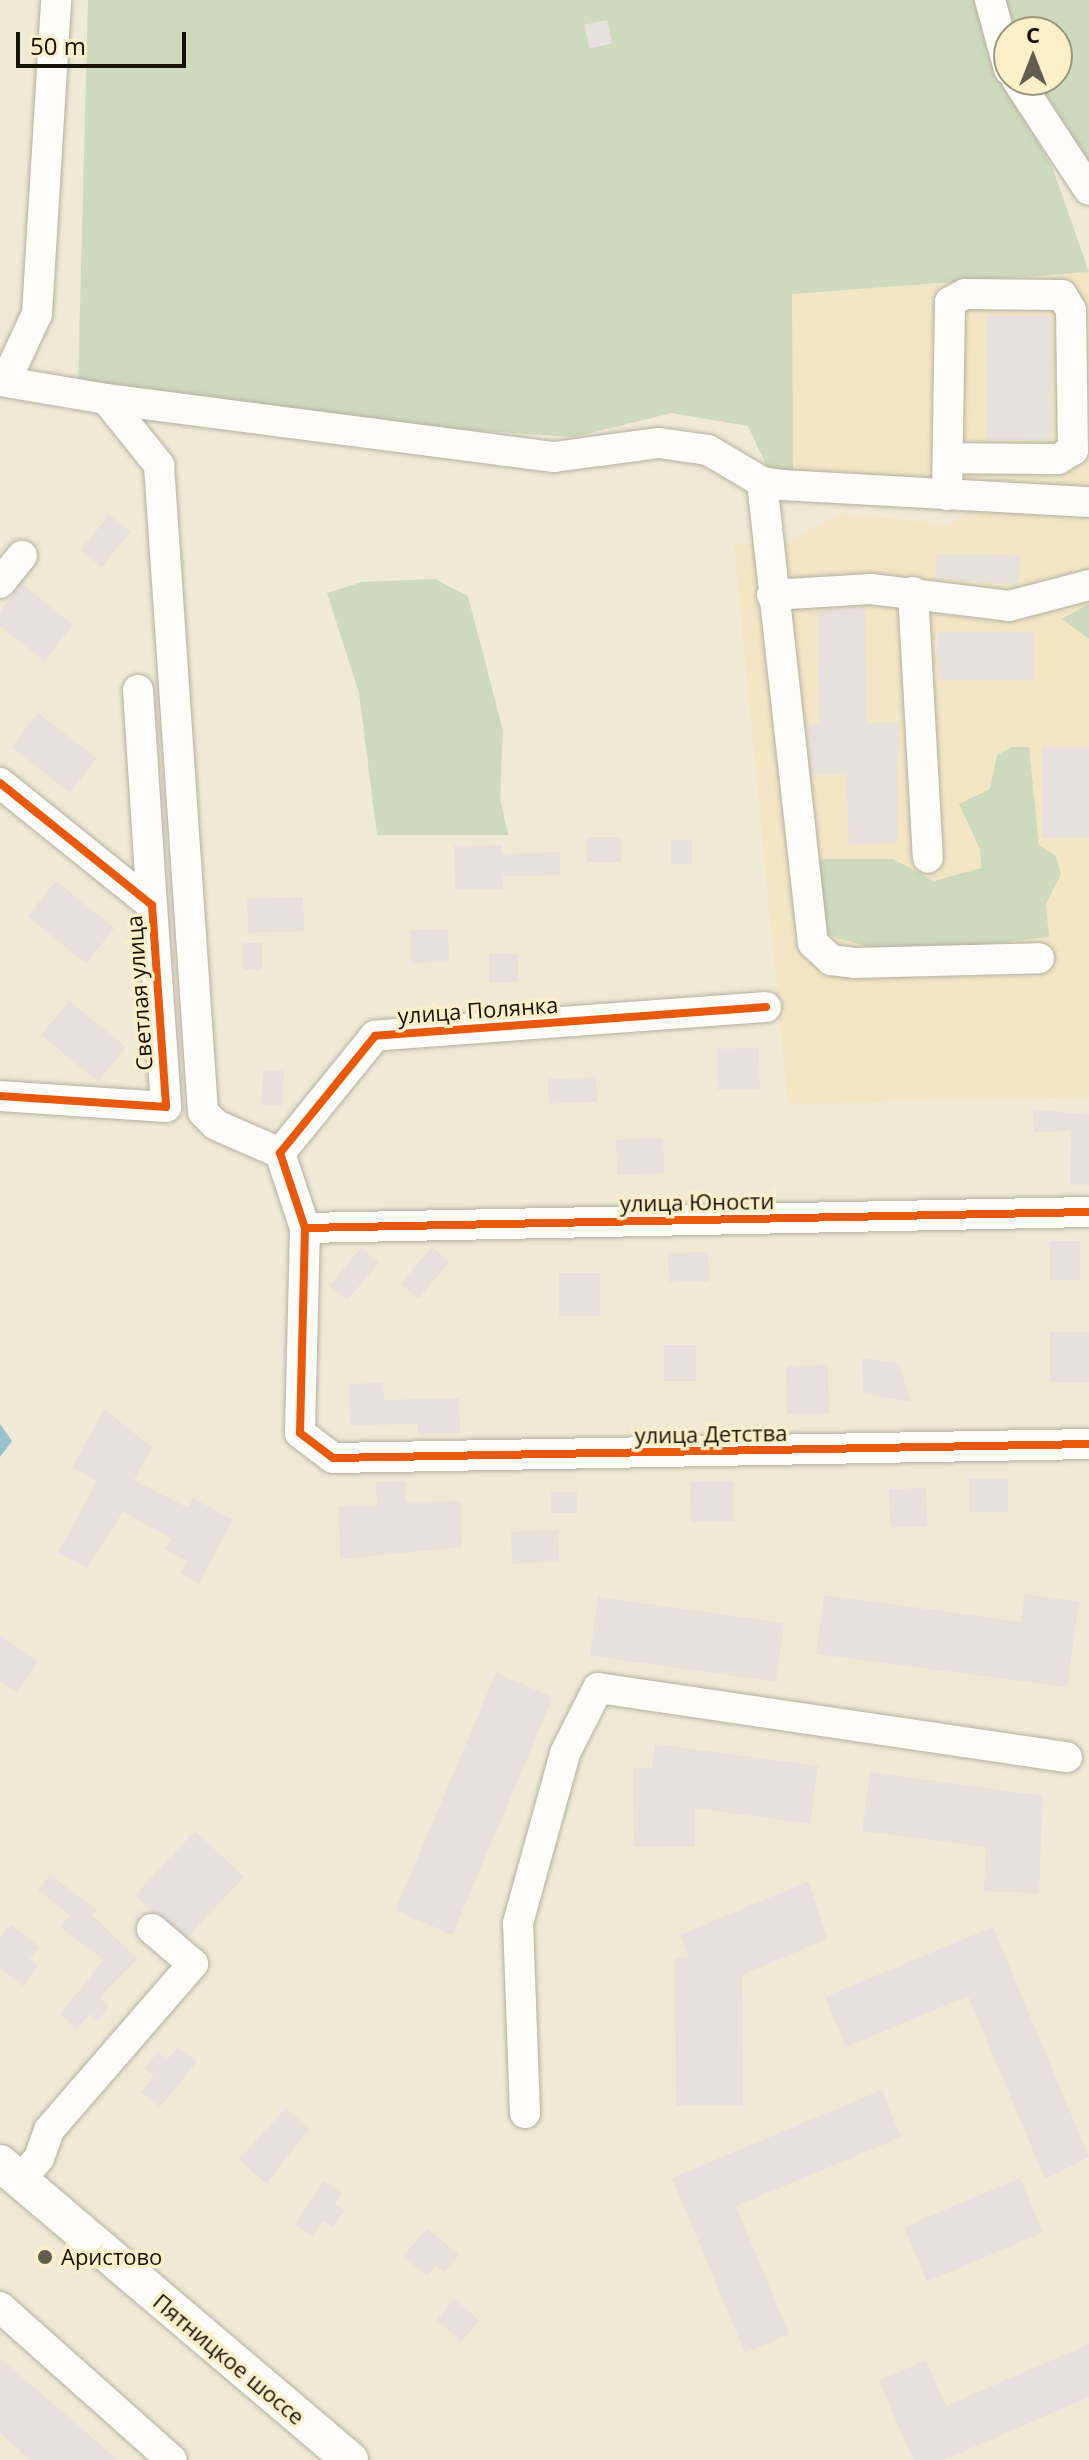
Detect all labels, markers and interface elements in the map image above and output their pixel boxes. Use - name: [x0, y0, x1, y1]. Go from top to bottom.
- scale bar: [20, 16, 190, 66]
- north arrow: [993, 16, 1073, 96]
- text: С: [1026, 19, 1040, 49]
- text: 50 m: [30, 29, 86, 62]
- street label: Светлая улица: [120, 915, 158, 1071]
- street label: улица Полянка: [397, 991, 559, 1029]
- street label: улица Юности: [620, 1187, 774, 1217]
- street label: улица Детства: [634, 1419, 788, 1449]
- place label: Аристово: [61, 2244, 162, 2270]
- marker: Аристово: [36, 2248, 54, 2266]
- street label: Пятницкое шоссе: [148, 2288, 310, 2430]

